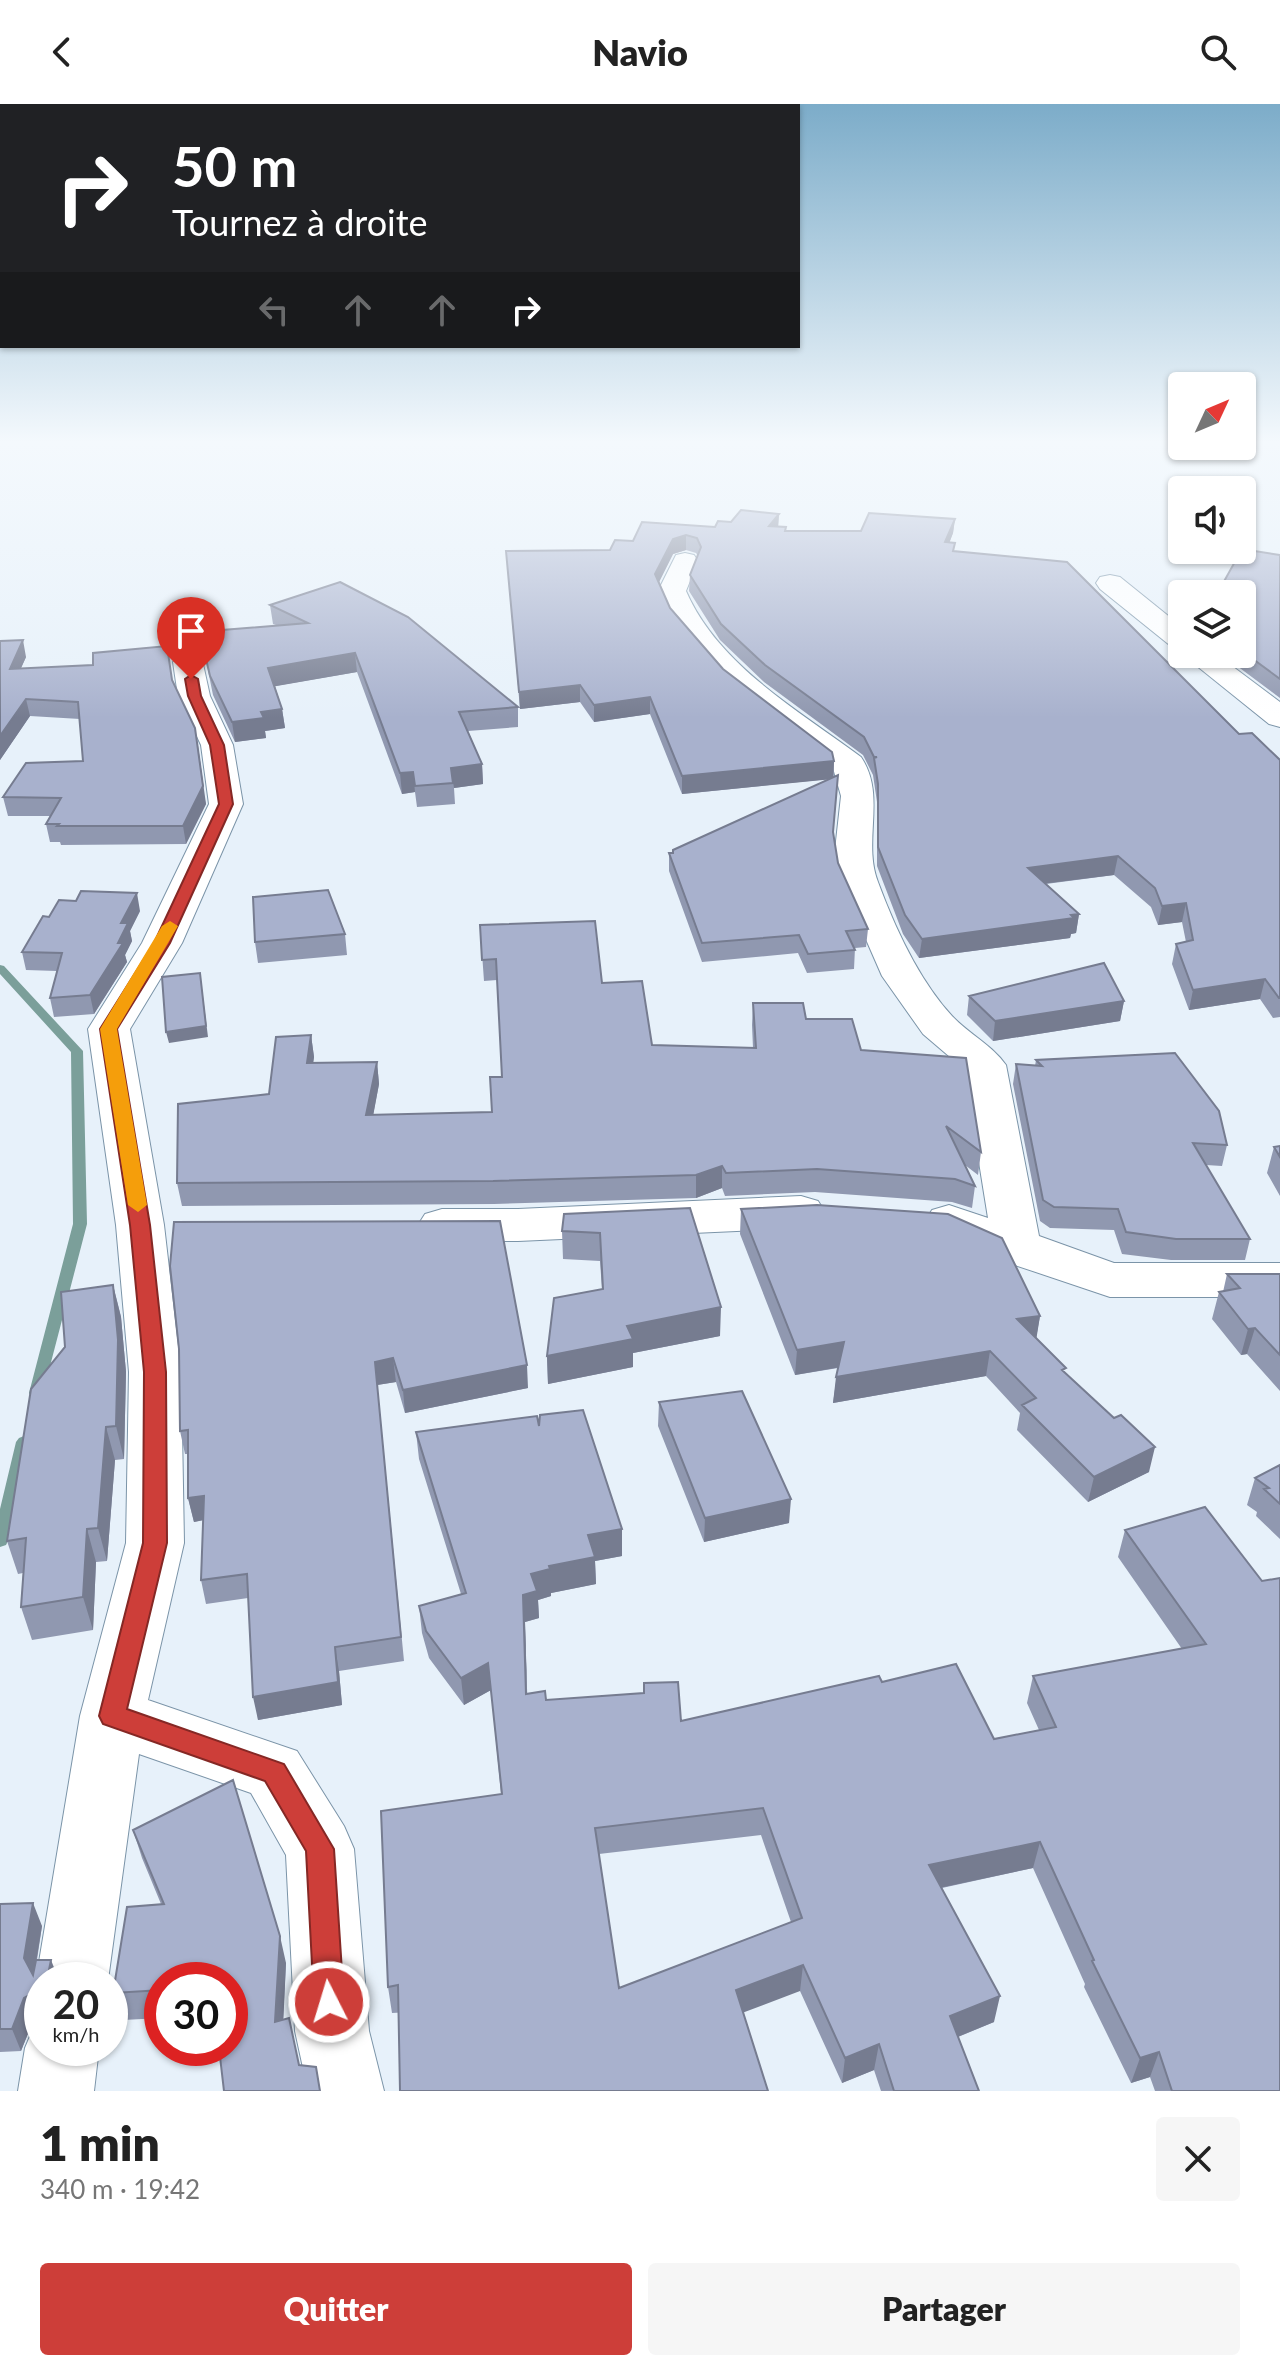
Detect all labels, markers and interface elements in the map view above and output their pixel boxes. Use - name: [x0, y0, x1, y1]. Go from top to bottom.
- icon: back: [40, 30, 84, 74]
- text: Navio: [592, 30, 688, 74]
- icon: search: [1196, 30, 1240, 74]
- text: 50 m: [172, 132, 297, 199]
- icon: right: [40, 136, 144, 240]
- text: Tournez à droite: [172, 200, 428, 244]
- icon: left: [252, 288, 296, 332]
- icon: ahead: [336, 288, 380, 332]
- icon: ahead: [420, 288, 464, 332]
- icon: right: [504, 288, 548, 332]
- north arrow: [1168, 372, 1256, 460]
- map controls: [1168, 372, 1256, 668]
- button: sound: [1168, 476, 1256, 564]
- button: layers: [1168, 580, 1256, 668]
- pin: [157, 597, 225, 679]
- icon: arrive: [169, 609, 213, 653]
- position arrow: [287, 1960, 371, 2044]
- speed limit sign: 30: [144, 1962, 248, 2066]
- text: 20: [53, 1980, 99, 2028]
- text: km/h: [53, 2022, 99, 2046]
- text: 1 min: [40, 2114, 160, 2171]
- button: close: [1156, 2117, 1240, 2201]
- text: 340 m · 19:42: [40, 2173, 200, 2205]
- button: Quitter: [40, 2263, 632, 2355]
- button: Partager: [648, 2263, 1240, 2355]

